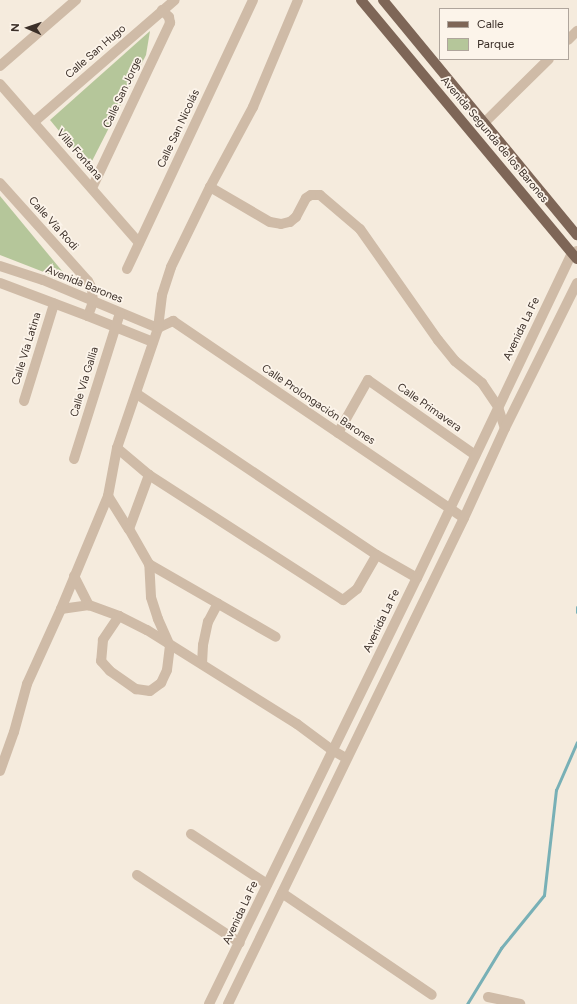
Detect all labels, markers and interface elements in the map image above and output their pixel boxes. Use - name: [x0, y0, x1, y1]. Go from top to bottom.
- north arrow: [8, 8, 48, 48]
- legend: [439, 8, 569, 60]
- text: Calle: [477, 17, 504, 31]
- street label: Calle San Hugo: [63, 22, 129, 82]
- text: N: [9, 23, 22, 32]
- text: Parque: [477, 37, 514, 51]
- street label: Calle San Jorge: [101, 56, 145, 130]
- street label: Avenida Segunda de los Barones: [437, 74, 551, 206]
- street label: Calle San Nicolás: [155, 88, 203, 170]
- street label: Villa Fontana: [53, 127, 105, 183]
- street label: Calle Vía Rodi: [25, 194, 81, 254]
- street label: Avenida Barones: [43, 264, 125, 306]
- street label: Avenida La Fe: [501, 295, 543, 363]
- street label: Calle Vía Latina: [10, 311, 44, 387]
- street label: Calle Vía Gallia: [68, 345, 102, 419]
- street label: Calle Prolongación Barones: [259, 362, 377, 448]
- street label: Calle Primavera: [394, 381, 464, 435]
- street label: Avenida La Fe: [361, 587, 403, 655]
- street label: Avenida La Fe: [221, 879, 261, 947]

